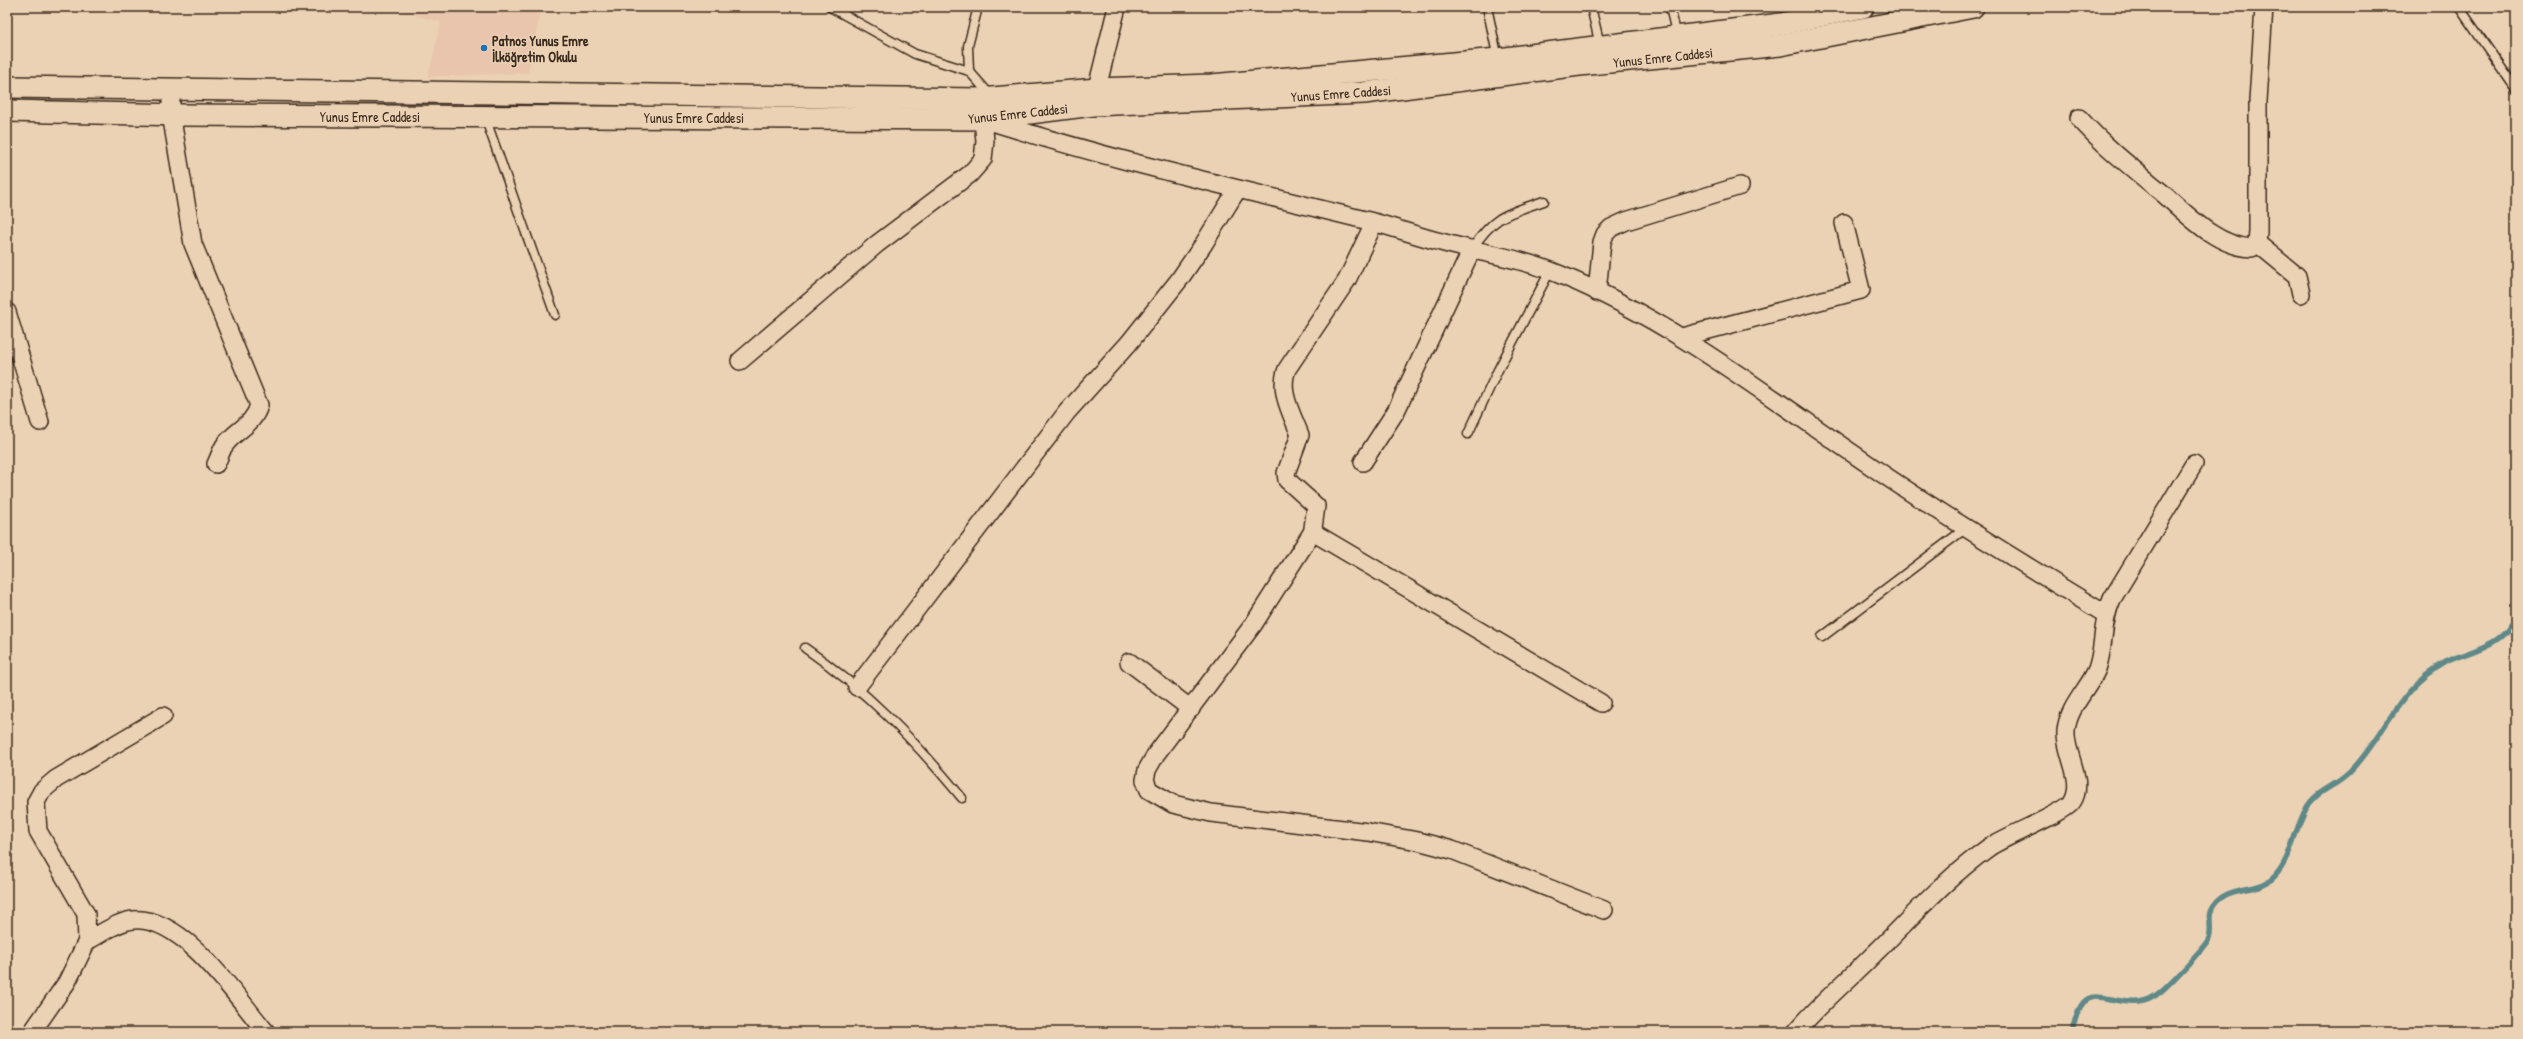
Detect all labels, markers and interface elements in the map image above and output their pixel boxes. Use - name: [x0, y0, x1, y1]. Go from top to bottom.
- place label: Patnos Yunus Emre İlköğretim Okulu: [492, 31, 589, 68]
- street label: Yunus Emre Caddesi: [1612, 42, 1714, 72]
- marker: Patnos Yunus Emre İlköğretim Okulu: [479, 43, 489, 53]
- street label: Yunus Emre Caddesi: [1290, 80, 1392, 106]
- street label: Yunus Emre Caddesi: [967, 98, 1069, 128]
- street label: Yunus Emre Caddesi: [320, 107, 420, 126]
- street label: Yunus Emre Caddesi: [644, 108, 744, 127]

